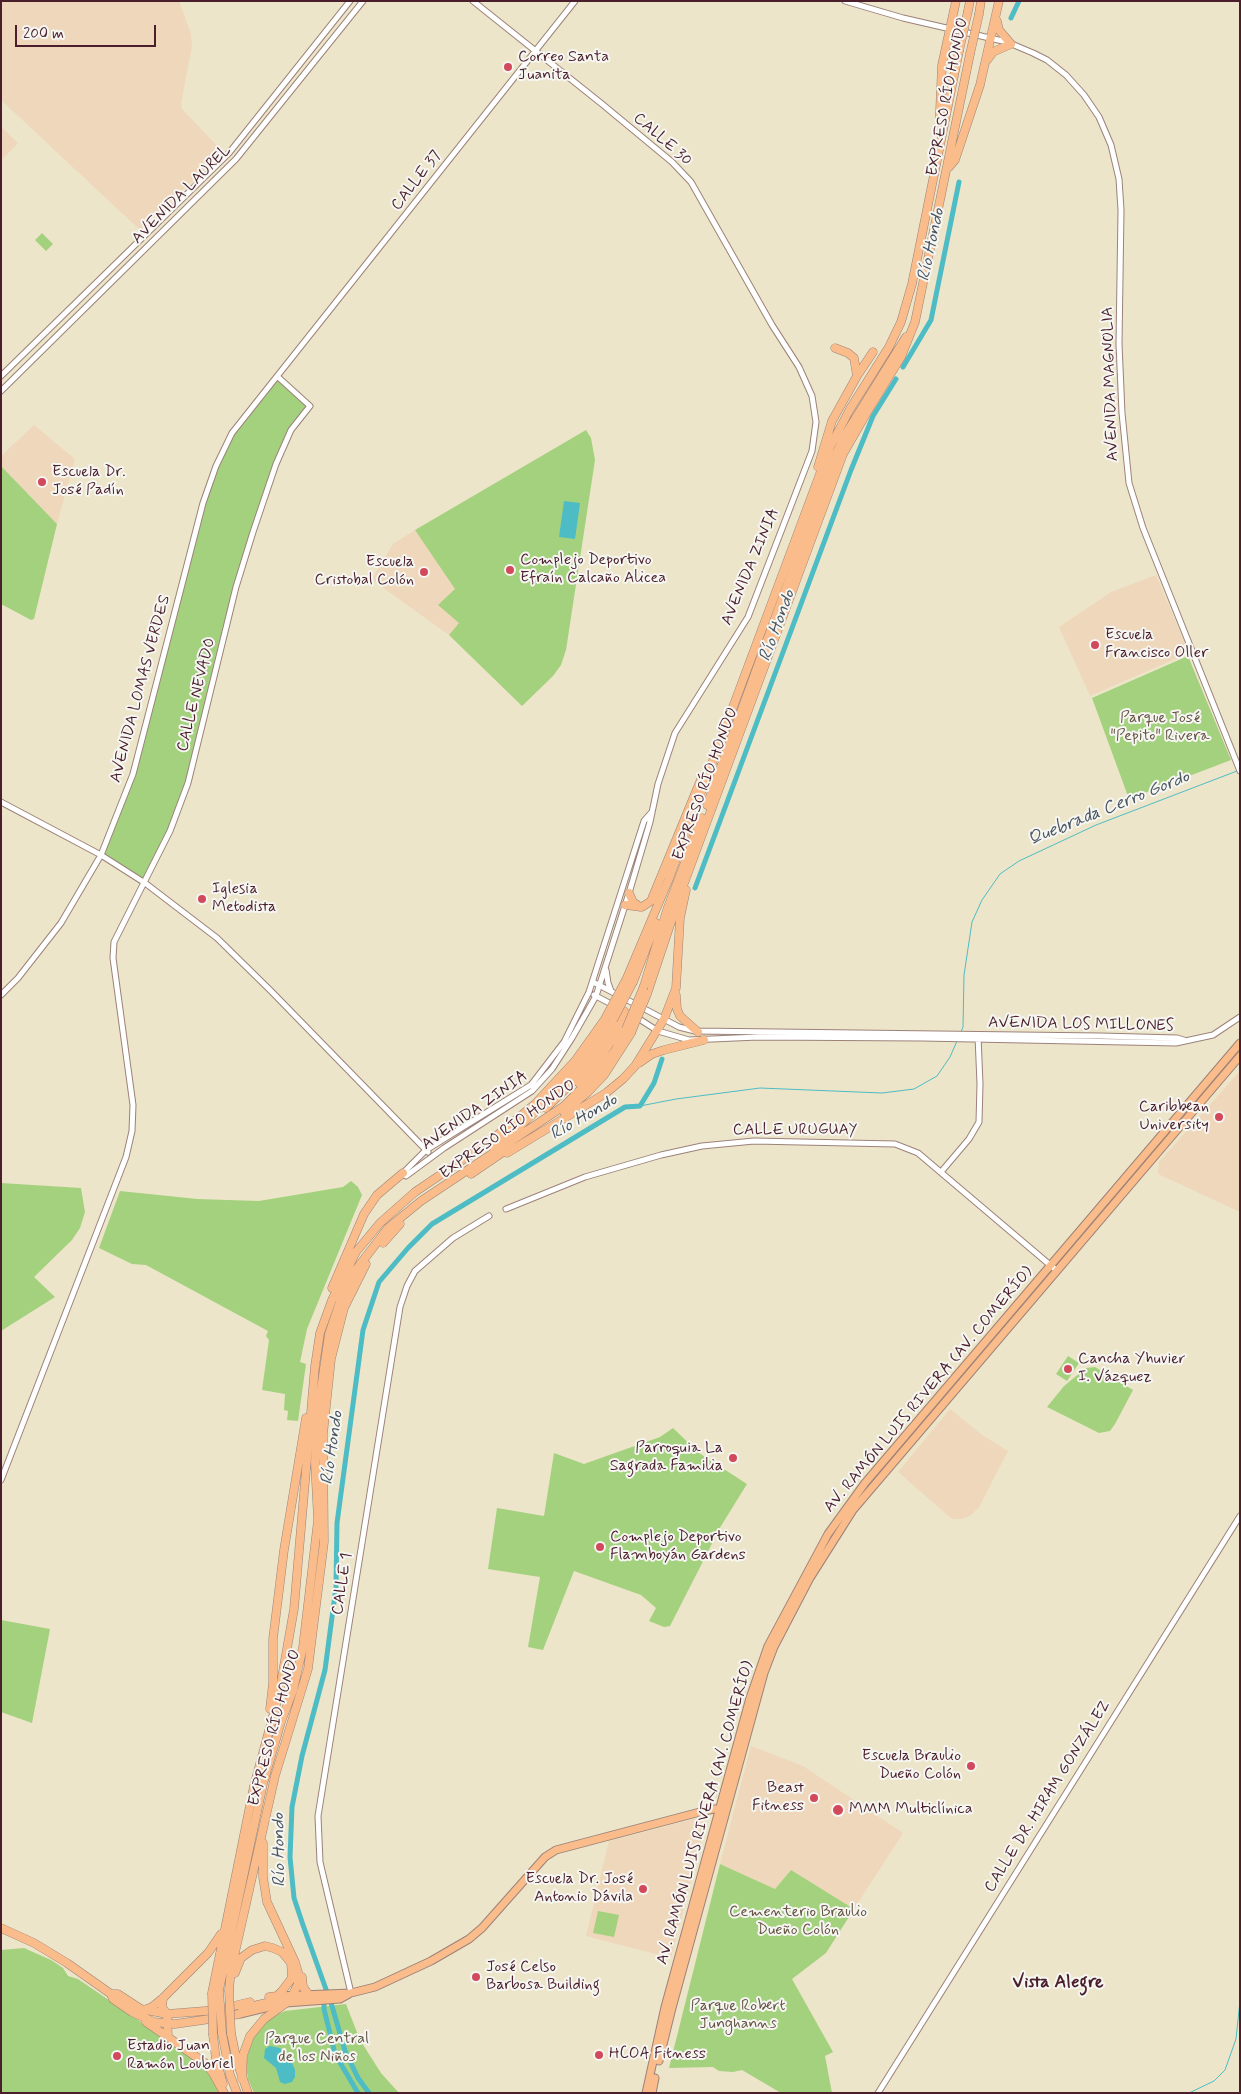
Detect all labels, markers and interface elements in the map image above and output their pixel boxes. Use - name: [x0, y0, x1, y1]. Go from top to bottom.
- scale bar: [18, 15, 159, 47]
- street label: EXPRESO RÍO HONDO: [923, 16, 973, 178]
- text: 200 m: [23, 24, 64, 44]
- place label: Correo Santa Juanita: [518, 48, 609, 86]
- marker: Correo Santa Juanita: [502, 61, 514, 73]
- street label: CALLE 30: [629, 109, 695, 171]
- street label: AVENIDA LAUREL: [128, 141, 236, 249]
- street label: CALLE 37: [388, 147, 446, 215]
- water label: Río Hondo: [914, 206, 950, 284]
- street label: AVENIDA MAGNOLIA: [1099, 306, 1123, 462]
- place label: Escuela Dr. José Padín: [52, 463, 126, 501]
- marker: Escuela Dr. José Padín: [36, 476, 48, 488]
- street label: AVENIDA ZINIA: [718, 506, 784, 628]
- place label: Complejo Deportivo Efraín Calcaño Alicea: [520, 551, 666, 589]
- place label: Escuela Cristobal Colón: [314, 553, 414, 591]
- marker: Complejo Deportivo Efraín Calcaño Alicea: [504, 564, 516, 576]
- marker: Escuela Cristobal Colón: [418, 566, 430, 578]
- water label: Río Hondo: [755, 587, 801, 665]
- street label: AVENIDA LOMAS VERDES: [107, 593, 175, 785]
- place label: Escuela Francisco Oller: [1105, 626, 1208, 664]
- street label: CALLE NEVADO: [174, 636, 220, 754]
- marker: Escuela Francisco Oller: [1089, 639, 1101, 651]
- street label: EXPRESO RÍO HONDO: [669, 705, 743, 863]
- park label: Parque José "Pepito" Rivera: [1110, 709, 1210, 747]
- water label: Quebrada Cerro Gordo: [1025, 767, 1193, 851]
- place label: Iglesia Metodista: [212, 880, 276, 918]
- marker: Iglesia Metodista: [196, 893, 208, 905]
- street label: AVENIDA LOS MILLONES: [988, 1014, 1174, 1036]
- street label: AVENIDA ZINIA: [418, 1067, 532, 1155]
- street label: EXPRESO RÍO HONDO: [436, 1076, 580, 1184]
- water label: Río Hondo: [546, 1090, 622, 1146]
- place label: Caribbean University: [1139, 1098, 1209, 1136]
- marker: Caribbean University: [1213, 1111, 1225, 1123]
- street label: CALLE URUGUAY: [733, 1121, 857, 1141]
- street label: AV. RAMÓN LUIS RIVERA (AV. COMERÍO): [820, 1263, 1038, 1517]
- place label: Cancha Yhuvier I. Vázquez: [1078, 1350, 1185, 1388]
- marker: Cancha Yhuvier I. Vázquez: [1062, 1363, 1074, 1375]
- water label: Río Hondo: [317, 1410, 349, 1486]
- place label: Parroquia La Sagrada Familia: [610, 1439, 723, 1477]
- marker: Parroquia La Sagrada Familia: [727, 1452, 739, 1464]
- place label: Complejo Deportivo Flamboyán Gardens: [610, 1528, 746, 1566]
- marker: Complejo Deportivo Flamboyán Gardens: [594, 1541, 606, 1553]
- street label: CALLE 1: [329, 1552, 357, 1616]
- street label: EXPRESO RÍO HONDO: [245, 1648, 305, 1808]
- street label: AV. RAMÓN LUIS RIVERA (AV. COMERÍO): [653, 1659, 759, 1967]
- street label: CALLE DR. HIRAM GONZÁLEZ: [981, 1698, 1115, 1896]
- place label: Escuela Braulio Dueño Colón: [862, 1747, 961, 1785]
- marker: Escuela Braulio Dueño Colón: [965, 1760, 977, 1772]
- place label: Beast Fitness: [752, 1779, 804, 1817]
- marker: Beast Fitness: [808, 1792, 820, 1804]
- place label: MMM Multiclínica: [849, 1800, 972, 1820]
- marker: MMM Multiclínica: [831, 1803, 845, 1817]
- water label: Río Hondo: [269, 1813, 291, 1887]
- place label: Escuela Dr. José Antonio Dávila: [526, 1870, 633, 1908]
- marker: Escuela Dr. José Antonio Dávila: [637, 1883, 649, 1895]
- park label: Cementerio Braulio Dueño Colón: [729, 1903, 867, 1941]
- place label: José Celso Barbosa Building: [486, 1958, 600, 1996]
- marker: José Celso Barbosa Building: [470, 1971, 482, 1983]
- district label: Vista Alegre: [1013, 1972, 1103, 1994]
- park label: Parque Robert Junghanns: [691, 1997, 785, 2035]
- park label: Parque Central de los Niños: [265, 2030, 369, 2068]
- place label: Estadio Juan Ramón Loubriel: [127, 2037, 234, 2075]
- place label: HCOA Fitness: [609, 2045, 706, 2065]
- marker: HCOA Fitness: [593, 2049, 605, 2061]
- marker: Estadio Juan Ramón Loubriel: [111, 2050, 123, 2062]

